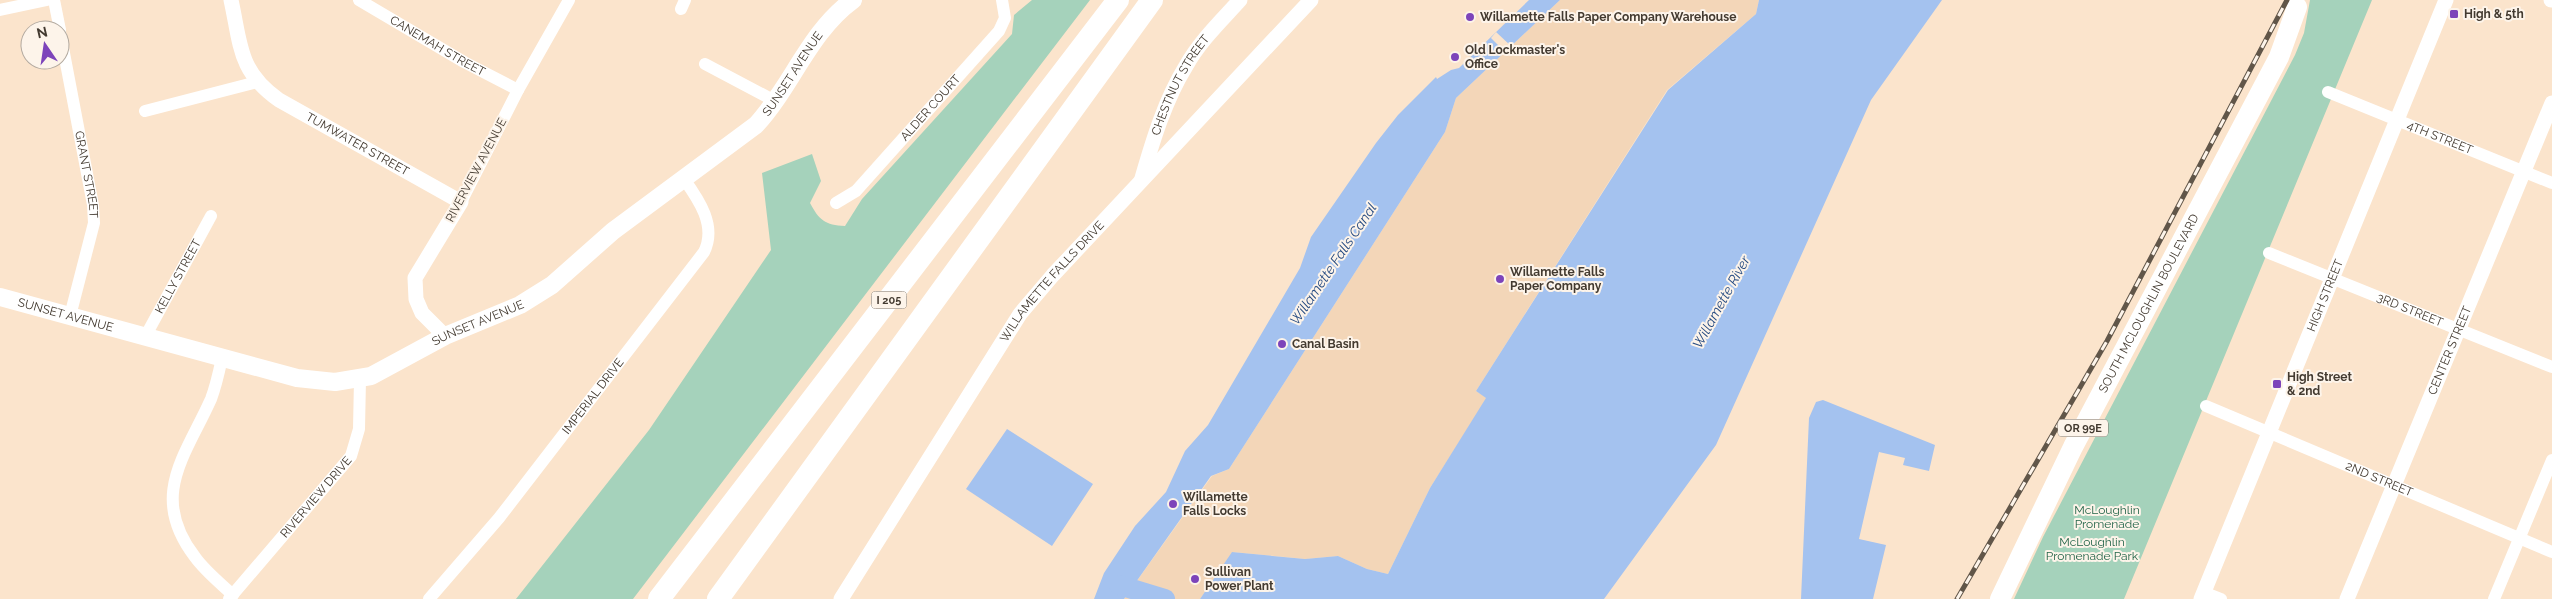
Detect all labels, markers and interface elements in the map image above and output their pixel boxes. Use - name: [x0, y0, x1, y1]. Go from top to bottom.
- place label: High & 5th: [2464, 7, 2524, 21]
- marker: High & 5th: [2448, 8, 2460, 20]
- place label: Willamette Falls Paper Company Warehouse: [1480, 10, 1736, 24]
- marker: Willamette Falls Paper Company Warehouse: [1464, 11, 1476, 23]
- street label: CANEMAH STREET: [387, 13, 488, 79]
- north arrow: [20, 20, 70, 70]
- text: N: [35, 23, 49, 41]
- street label: SUNSET AVENUE: [759, 29, 826, 119]
- street label: CHESTNUT STREET: [1149, 32, 1213, 137]
- place label: Old Lockmaster's Office: [1465, 43, 1565, 71]
- marker: Old Lockmaster's Office: [1449, 51, 1461, 63]
- street label: ALDER COURT: [897, 72, 964, 143]
- street label: TUMWATER STREET: [304, 110, 412, 179]
- street label: RIVERVIEW AVENUE: [443, 116, 509, 224]
- street label: 4TH STREET: [2405, 118, 2476, 157]
- street label: GRANT STREET: [72, 130, 101, 219]
- water label: Willamette Falls Canal: [1286, 200, 1380, 328]
- street label: SOUTH MCLOUGHLIN BOULEVARD: [2096, 211, 2202, 395]
- street label: WILLAMETTE FALLS DRIVE: [997, 218, 1107, 345]
- street label: KELLY STREET: [152, 236, 204, 316]
- water label: Willamette River: [1689, 252, 1754, 351]
- street label: HIGH STREET: [2304, 257, 2346, 334]
- place label: Willamette Falls Paper Company: [1510, 265, 1605, 293]
- marker: Willamette Falls Paper Company: [1494, 273, 1506, 285]
- street label: 3RD STREET: [2375, 290, 2446, 330]
- road number: I 205: [872, 292, 906, 308]
- street label: SUNSET AVENUE: [16, 295, 115, 335]
- street label: SUNSET AVENUE: [429, 297, 526, 349]
- street label: CENTER STREET: [2425, 303, 2475, 397]
- place label: Canal Basin: [1292, 337, 1359, 351]
- marker: Canal Basin: [1276, 338, 1288, 350]
- street label: IMPERIAL DRIVE: [559, 355, 627, 437]
- place label: High Street & 2nd: [2287, 370, 2352, 398]
- marker: High Street & 2nd: [2271, 378, 2283, 390]
- road number: OR 99E: [2058, 419, 2108, 436]
- street label: RIVERVIEW DRIVE: [277, 454, 355, 541]
- street label: 2ND STREET: [2344, 459, 2416, 500]
- place label: Willamette Falls Locks: [1183, 490, 1248, 518]
- marker: Willamette Falls Locks: [1167, 498, 1179, 510]
- park label: McLoughlin Promenade: [2074, 503, 2140, 531]
- park label: McLoughlin Promenade Park: [2046, 535, 2139, 563]
- place label: Sullivan Power Plant: [1205, 565, 1274, 593]
- marker: Sullivan Power Plant: [1189, 573, 1201, 585]

